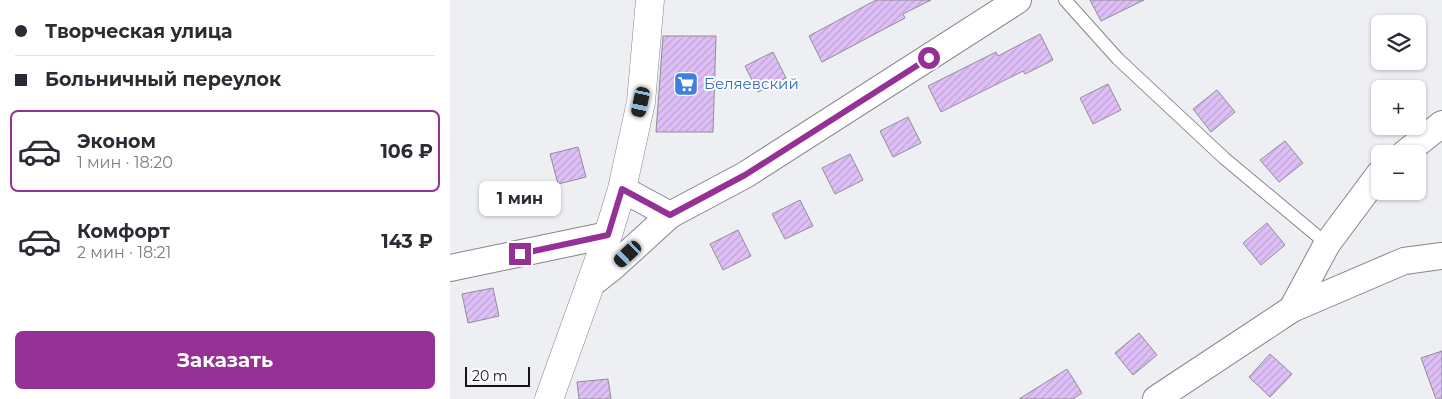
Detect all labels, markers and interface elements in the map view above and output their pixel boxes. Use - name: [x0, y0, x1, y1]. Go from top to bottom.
- map controls: [1371, 15, 1426, 200]
- button: layers: [1371, 15, 1426, 70]
- text: Творческая улица: [45, 20, 233, 43]
- route start: [918, 47, 940, 69]
- text: Больничный переулок: [45, 68, 281, 91]
- supermarket icon: Беляевский: [673, 71, 699, 97]
- place label: Беляевский: [704, 74, 799, 93]
- button: +: [1371, 80, 1426, 135]
- car: [630, 86, 651, 118]
- icon: car: [17, 129, 62, 174]
- text: Эконом: [77, 130, 156, 153]
- text: 106 ₽: [380, 140, 433, 163]
- button: −: [1371, 145, 1426, 200]
- text: 1 мин · 18:20: [77, 153, 173, 172]
- callout: 1 мин: [479, 182, 561, 216]
- text: 1 мин: [497, 189, 543, 208]
- icon: car: [17, 219, 62, 264]
- text: Комфорт: [77, 220, 170, 243]
- text: 143 ₽: [381, 230, 433, 253]
- car: [611, 238, 644, 270]
- text: 2 мин · 18:21: [77, 243, 171, 262]
- route end: [509, 243, 531, 265]
- button: Заказать: [15, 331, 435, 389]
- scale bar: [465, 364, 530, 387]
- text: 20 m: [472, 367, 508, 385]

